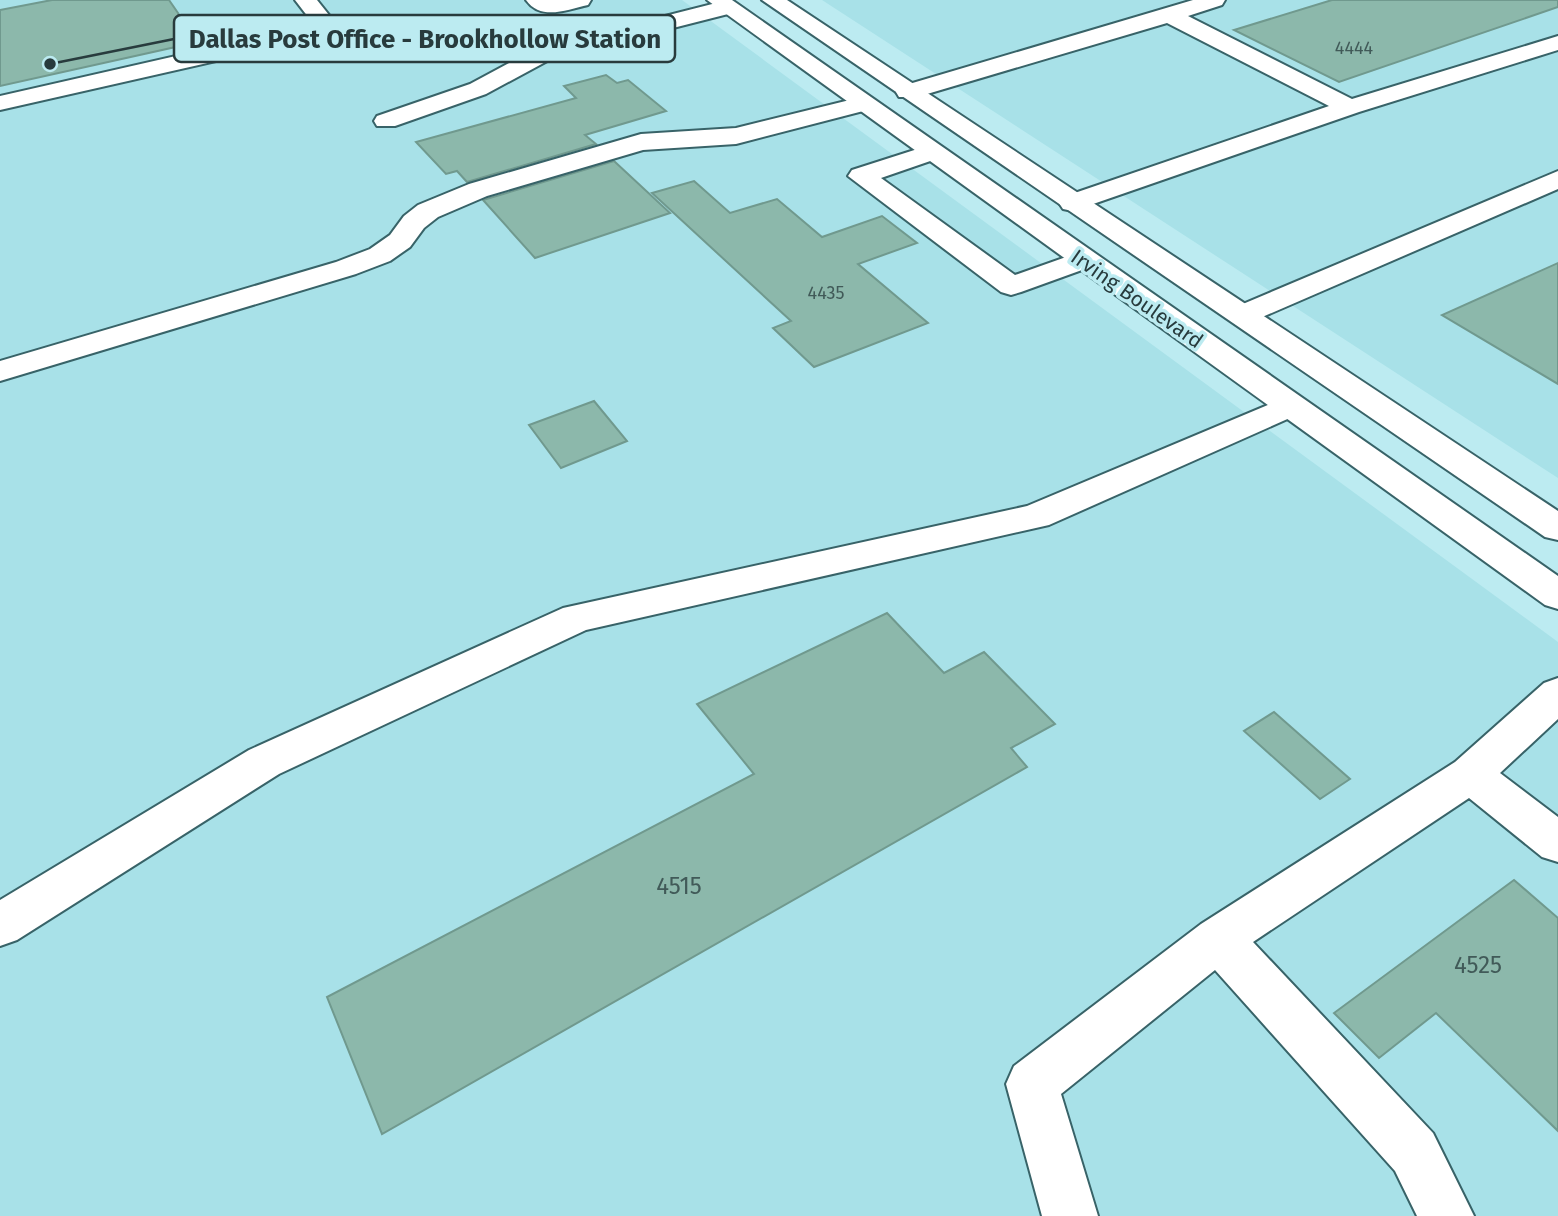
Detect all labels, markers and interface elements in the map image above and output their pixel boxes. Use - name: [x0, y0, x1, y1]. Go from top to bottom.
- callout: Dallas Post Office - Brookhollow Station: [174, 15, 675, 62]
- text: Dallas Post Office - Brookhollow Station: [189, 24, 661, 55]
- house number: 4444: [1335, 37, 1374, 59]
- street label: Irving Boulevard: [1066, 244, 1208, 354]
- house number: 4435: [808, 282, 844, 304]
- house number: 4515: [656, 872, 702, 900]
- house number: 4525: [1454, 951, 1502, 979]

